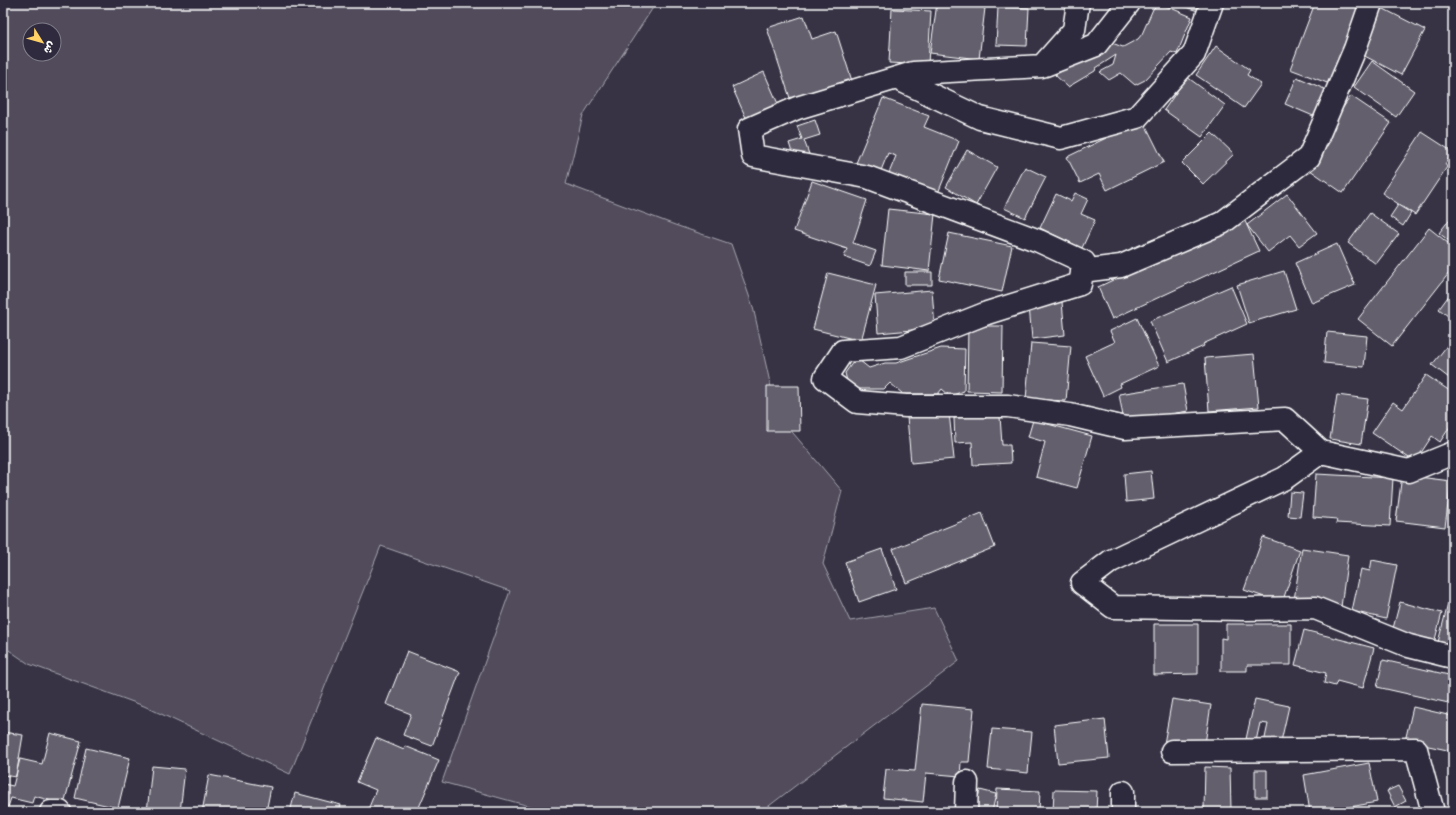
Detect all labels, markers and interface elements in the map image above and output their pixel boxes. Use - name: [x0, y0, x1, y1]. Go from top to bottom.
- north arrow: [22, 22, 62, 62]
- text: ش: [40, 38, 59, 57]

